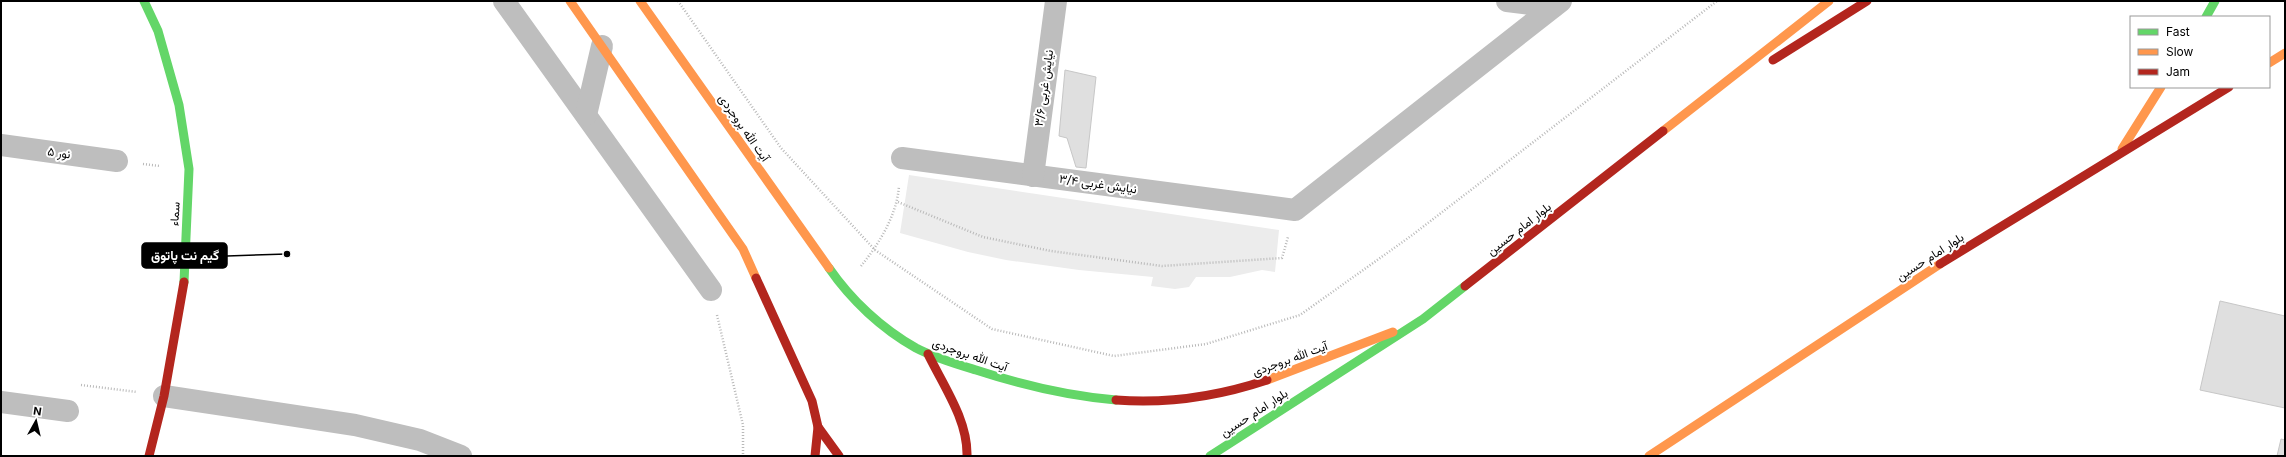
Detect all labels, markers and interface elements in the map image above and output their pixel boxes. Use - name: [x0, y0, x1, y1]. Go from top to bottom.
- legend: [2130, 16, 2270, 88]
- text: Fast: [2166, 24, 2190, 39]
- text: Slow: [2166, 44, 2194, 59]
- street label: نیایش غربی ۳/۶: [1031, 49, 1057, 127]
- text: Jam: [2166, 64, 2190, 79]
- street label: آیت الله بروجردی: [715, 91, 774, 166]
- street label: نور ۵: [46, 143, 72, 163]
- street label: نیایش غربی ۳/۴: [1058, 171, 1138, 197]
- street label: بلوار امام حسین: [1484, 199, 1554, 259]
- street label: سماء: [166, 201, 183, 227]
- street label: بلوار امام حسین: [1893, 229, 1967, 285]
- callout: گیم نت پاتوق: [142, 243, 227, 268]
- text: گیم نت پاتوق: [151, 247, 219, 265]
- street label: آیت الله بروجردی: [930, 335, 1011, 376]
- street label: آیت الله بروجردی: [1250, 338, 1331, 380]
- street label: بلوار امام حسین: [1217, 385, 1291, 441]
- north arrow: [16, 401, 56, 441]
- text: N: [32, 404, 43, 419]

